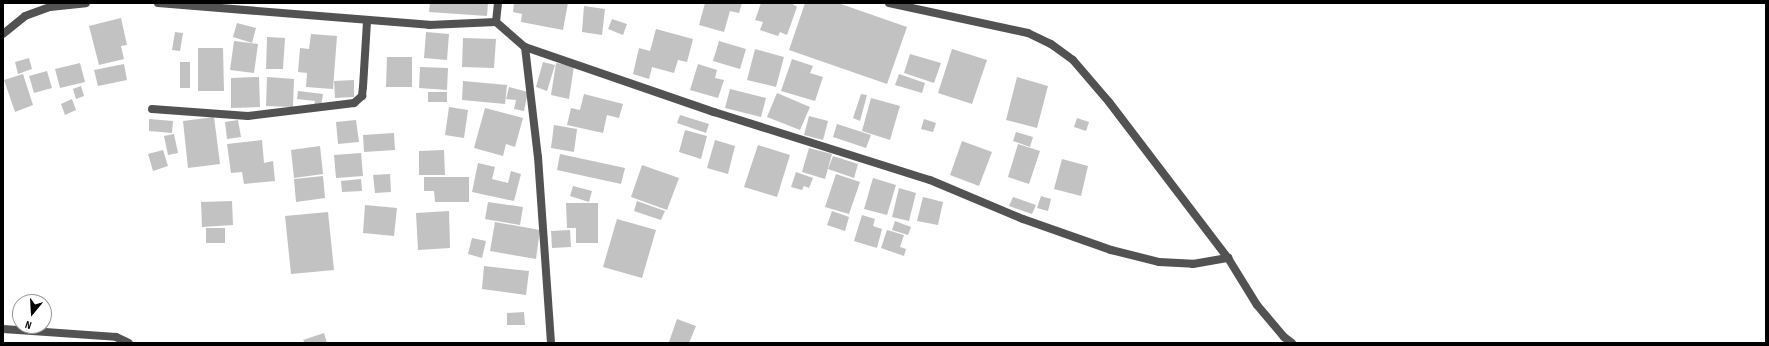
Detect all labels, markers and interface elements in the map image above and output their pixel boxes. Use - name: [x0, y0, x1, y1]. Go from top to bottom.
- north arrow: [12, 294, 52, 334]
- text: N: [24, 318, 33, 332]

